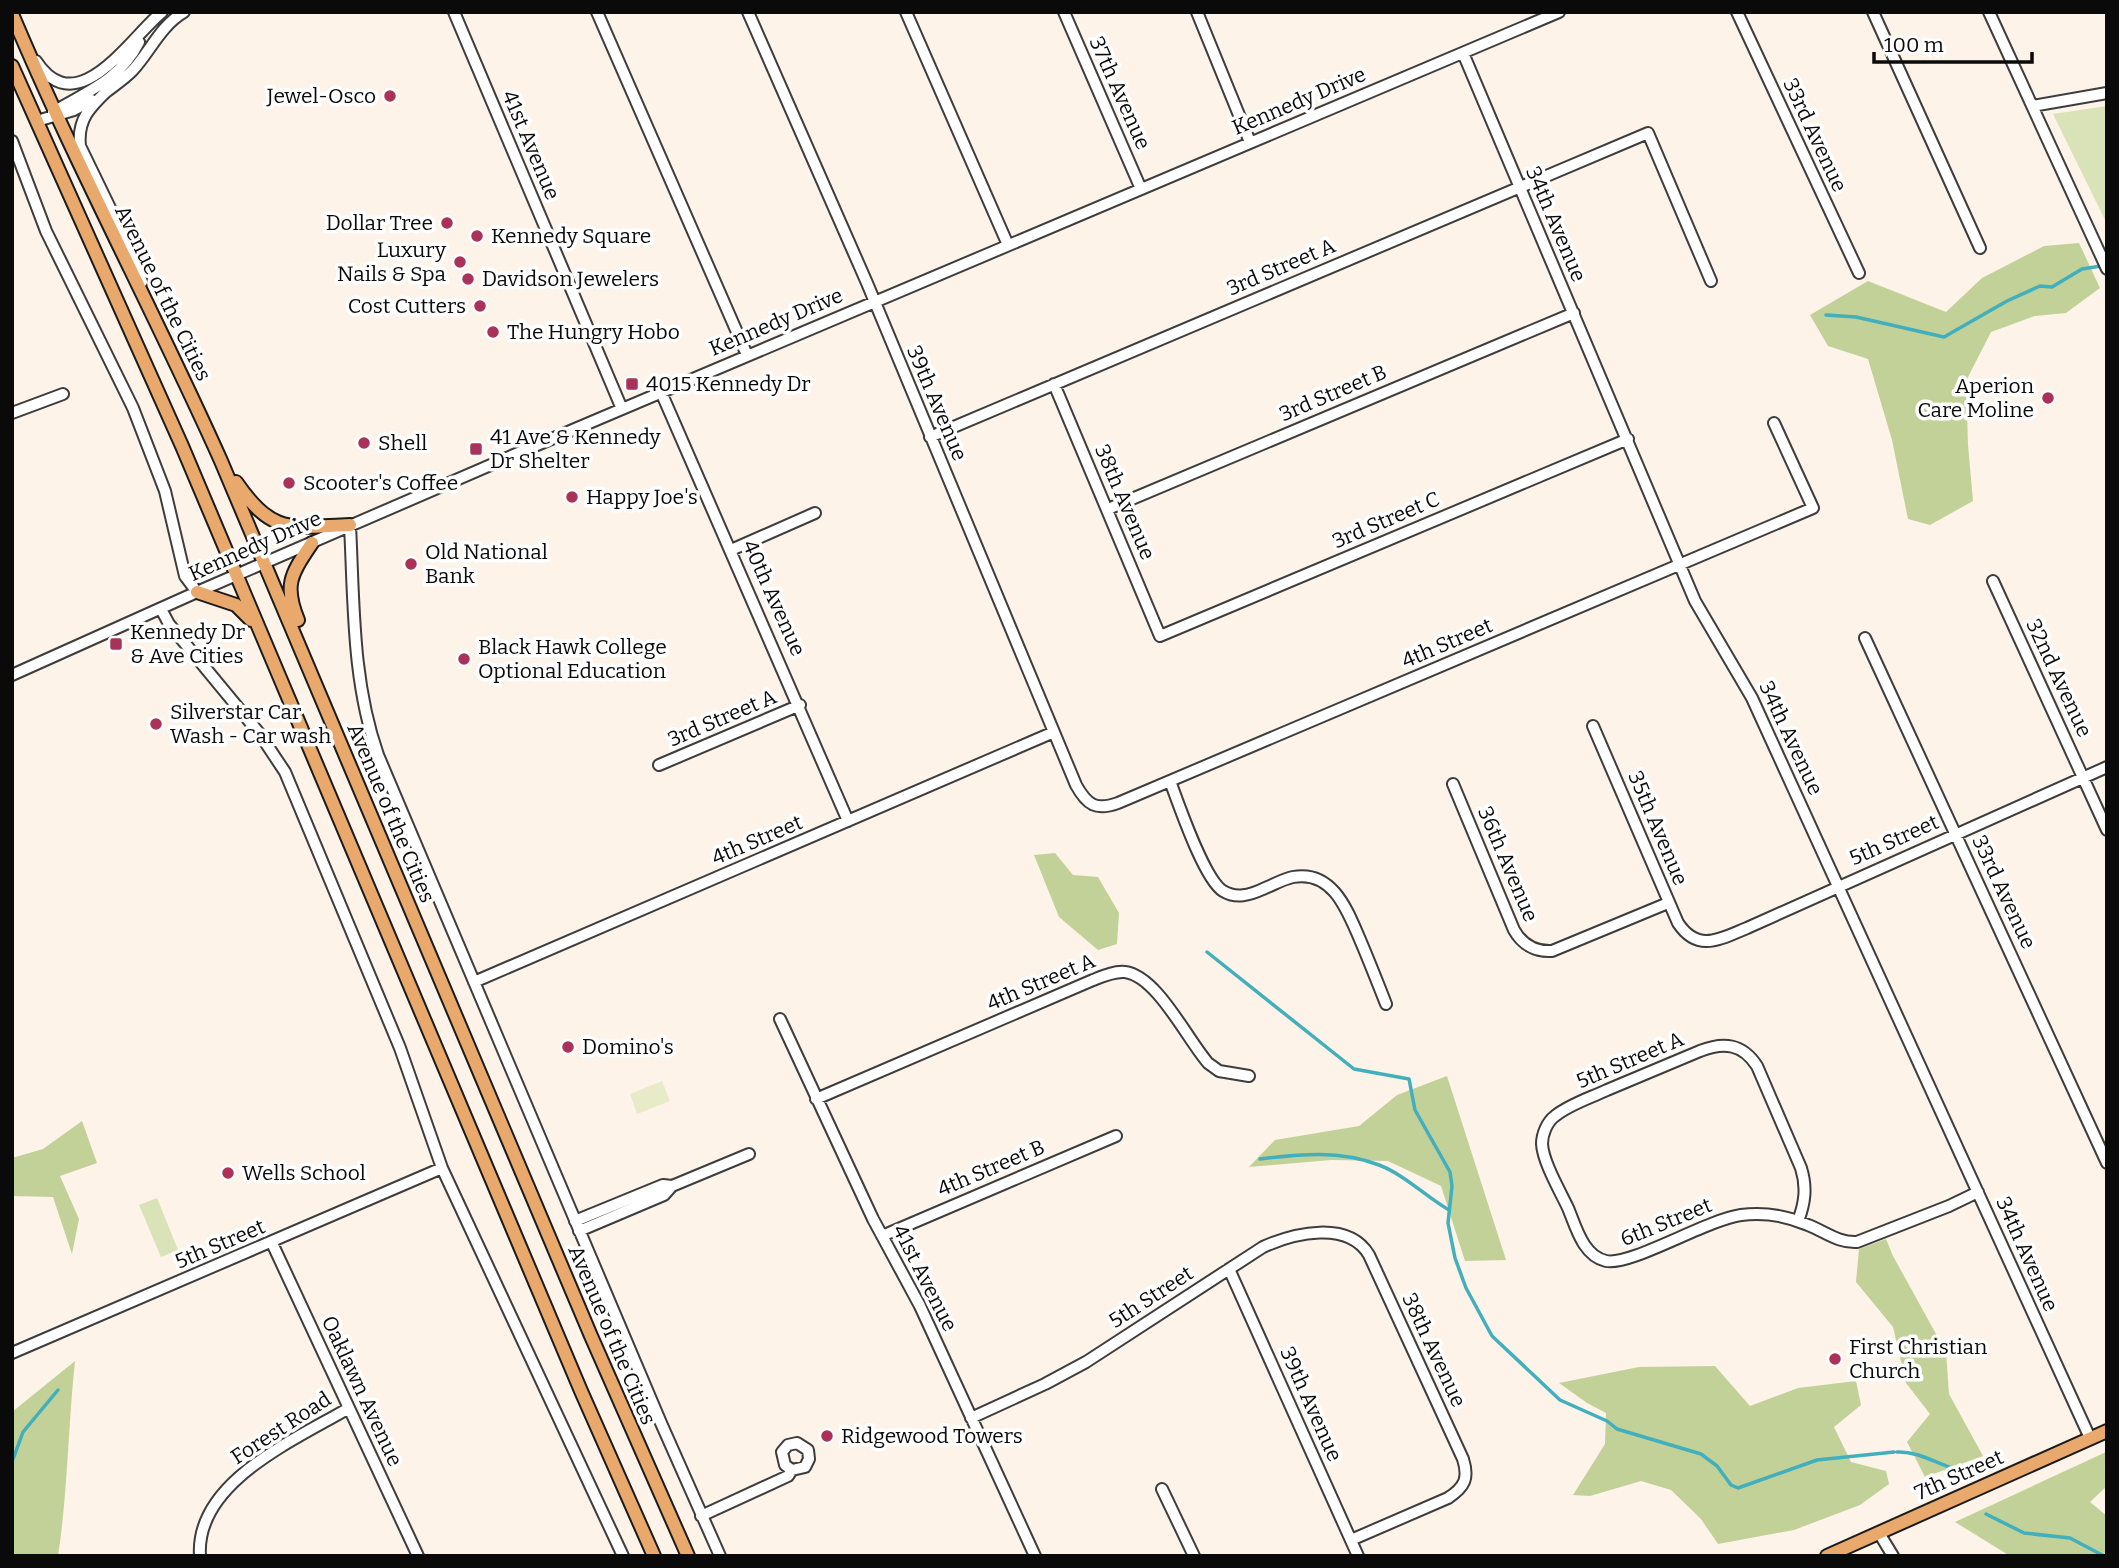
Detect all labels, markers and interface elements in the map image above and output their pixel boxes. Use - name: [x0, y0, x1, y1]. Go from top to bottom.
- scale bar: [1874, 21, 2032, 65]
- street label: 37th Avenue: [1084, 32, 1156, 154]
- text: 100 m: [1884, 32, 1944, 58]
- street label: Kennedy Drive: [1228, 61, 1370, 141]
- street label: 33rd Avenue: [1777, 74, 1853, 196]
- place label: Jewel-Osco: [266, 83, 376, 109]
- street label: 41st Avenue: [496, 86, 566, 204]
- marker: Jewel-Osco: [382, 88, 398, 104]
- street label: 34th Avenue: [1520, 162, 1592, 286]
- street label: Avenue of the Cities: [109, 201, 217, 385]
- place label: Dollar Tree: [326, 210, 433, 236]
- marker: Dollar Tree: [439, 215, 455, 231]
- place label: Kennedy Square: [491, 223, 651, 249]
- marker: Kennedy Square: [469, 228, 485, 244]
- street label: 3rd Street A: [1223, 232, 1339, 302]
- place label: Luxury Nails & Spa: [337, 237, 447, 287]
- marker: Luxury Nails & Spa: [452, 254, 468, 270]
- place label: Davidson Jewelers: [482, 266, 659, 292]
- marker: Davidson Jewelers: [460, 271, 476, 287]
- street label: Kennedy Drive: [705, 282, 847, 362]
- place label: Cost Cutters: [348, 293, 466, 319]
- marker: Cost Cutters: [472, 298, 488, 314]
- place label: The Hungry Hobo: [507, 319, 680, 345]
- marker: The Hungry Hobo: [485, 324, 501, 340]
- street label: 39th Avenue: [901, 341, 973, 465]
- street label: 3rd Street B: [1275, 359, 1391, 427]
- place label: 4015 Kennedy Dr: [646, 371, 811, 397]
- place label: Aperion Care Moline: [1917, 373, 2034, 423]
- marker: 4015 Kennedy Dr: [624, 376, 640, 392]
- marker: Aperion Care Moline: [2040, 390, 2056, 406]
- place label: 41 Ave & Kennedy Dr Shelter: [490, 424, 662, 474]
- place label: Shell: [378, 430, 427, 456]
- marker: Shell: [356, 435, 372, 451]
- street label: 38th Avenue: [1089, 440, 1161, 564]
- marker: 41 Ave & Kennedy Dr Shelter: [468, 441, 484, 457]
- place label: Scooter's Coffee: [303, 470, 458, 496]
- marker: Scooter's Coffee: [281, 475, 297, 491]
- place label: Happy Joe's: [586, 484, 698, 510]
- street label: 3rd Street C: [1328, 486, 1444, 554]
- marker: Happy Joe's: [564, 489, 580, 505]
- street label: Kennedy Drive: [185, 505, 325, 587]
- street label: 40th Avenue: [737, 536, 811, 660]
- place label: Old National Bank: [425, 539, 548, 589]
- marker: Old National Bank: [403, 556, 419, 572]
- street label: 4th Street: [1398, 612, 1497, 674]
- street label: 32nd Avenue: [2020, 615, 2098, 741]
- place label: Kennedy Dr & Ave Cities: [130, 619, 245, 669]
- place label: Black Hawk College Optional Education: [478, 634, 667, 684]
- marker: Kennedy Dr & Ave Cities: [108, 636, 124, 652]
- marker: Black Hawk College Optional Education: [456, 651, 472, 667]
- street label: 34th Avenue: [1753, 677, 1829, 799]
- street label: 3rd Street A: [664, 683, 780, 753]
- place label: Silverstar Car Wash - Car wash: [170, 699, 331, 749]
- marker: Silverstar Car Wash - Car wash: [148, 716, 164, 732]
- street label: Avenue of the Cities: [341, 719, 441, 907]
- street label: 35th Avenue: [1622, 767, 1694, 889]
- street label: 36th Avenue: [1472, 802, 1544, 926]
- street label: 4th Street: [708, 809, 807, 871]
- street label: 5th Street: [1845, 809, 1943, 871]
- street label: 33rd Avenue: [1966, 831, 2042, 953]
- street label: 4th Street A: [983, 947, 1099, 1016]
- street label: 5th Street A: [1572, 1026, 1688, 1094]
- place label: Domino's: [582, 1034, 674, 1060]
- marker: Domino's: [560, 1039, 576, 1055]
- street label: 4th Street B: [933, 1134, 1049, 1202]
- place label: Wells School: [242, 1160, 366, 1186]
- marker: Wells School: [220, 1165, 236, 1181]
- street label: 6th Street: [1616, 1192, 1716, 1252]
- street label: 34th Avenue: [1990, 1193, 2064, 1315]
- street label: 5th Street: [171, 1213, 269, 1275]
- street label: 41st Avenue: [887, 1220, 963, 1336]
- street label: Avenue of the Cities: [562, 1241, 662, 1429]
- street label: 5th Street: [1104, 1260, 1198, 1334]
- street label: 38th Avenue: [1396, 1289, 1472, 1411]
- street label: Oaklawn Avenue: [316, 1312, 408, 1470]
- place label: First Christian Church: [1849, 1334, 1987, 1384]
- street label: 39th Avenue: [1274, 1343, 1348, 1465]
- marker: First Christian Church: [1827, 1351, 1843, 1367]
- street label: Forest Road: [226, 1386, 336, 1470]
- place label: Ridgewood Towers: [841, 1423, 1023, 1449]
- marker: Ridgewood Towers: [819, 1428, 835, 1444]
- street label: 7th Street: [1911, 1444, 2008, 1506]

